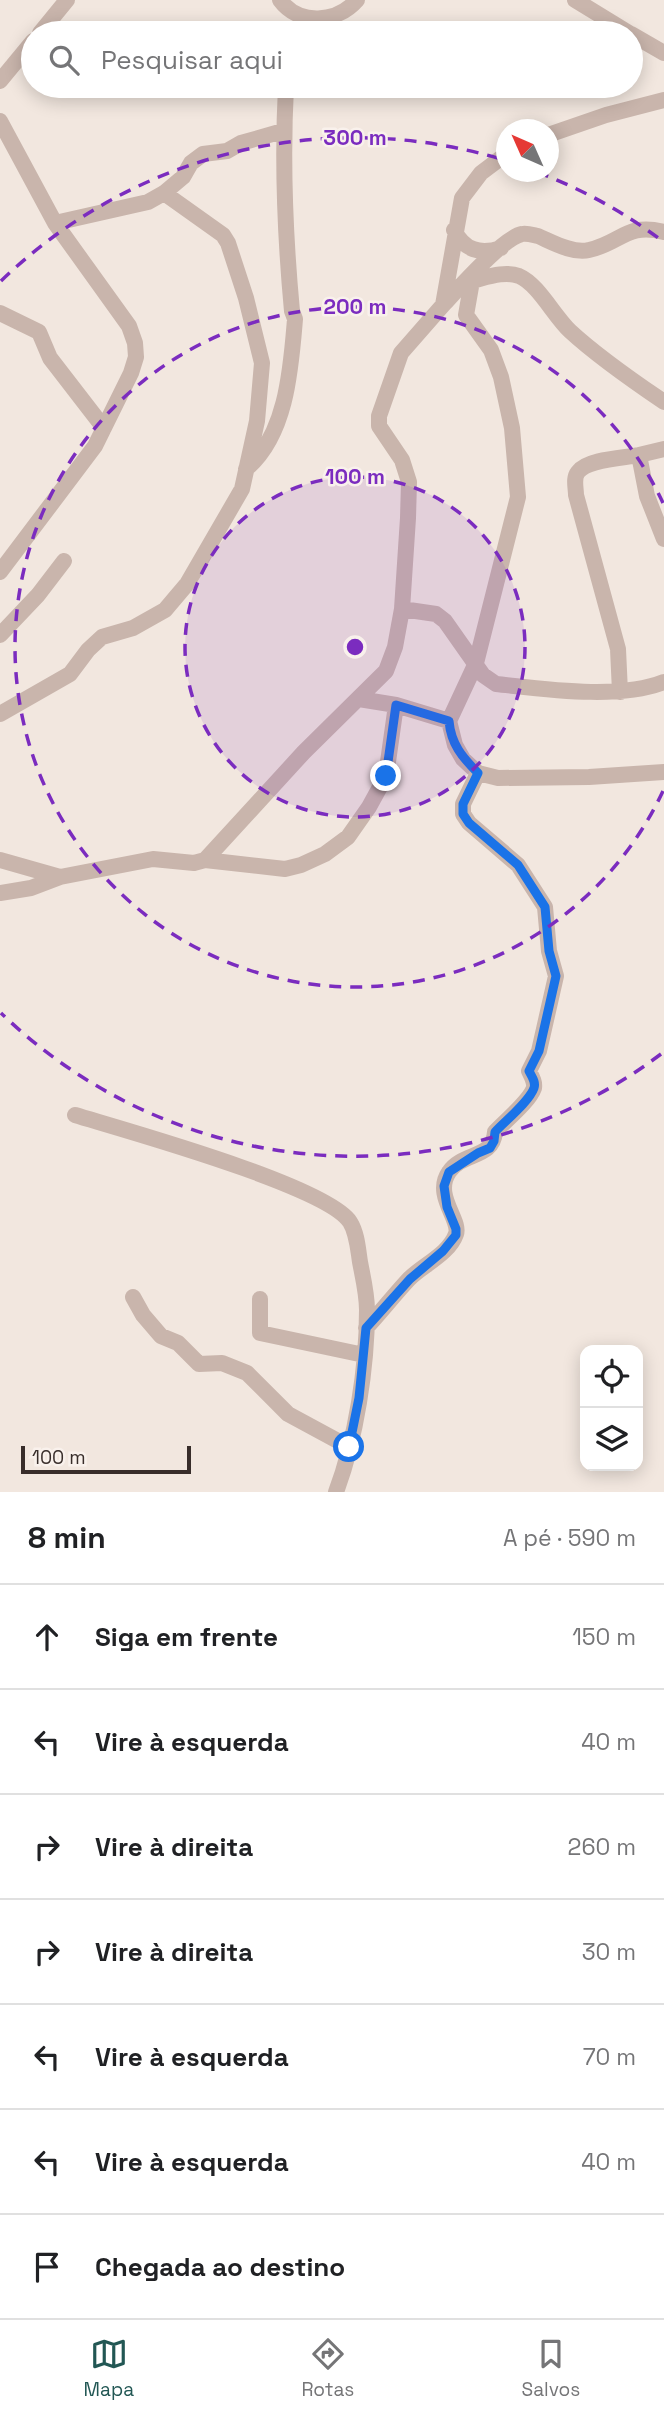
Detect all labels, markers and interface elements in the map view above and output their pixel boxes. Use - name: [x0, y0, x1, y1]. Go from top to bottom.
- search box: [21, 21, 643, 98]
- icon: search: [45, 41, 83, 79]
- text: Pesquisar aqui: [101, 43, 283, 77]
- north arrow: [496, 119, 559, 182]
- text: 300 m: [323, 124, 387, 151]
- text: 200 m: [324, 293, 386, 320]
- text: 100 m: [325, 463, 385, 490]
- centre of rings: [343, 635, 367, 659]
- route end: [370, 760, 401, 791]
- map controls: [580, 1345, 643, 1471]
- button: locate: [580, 1345, 643, 1408]
- button: layers: [580, 1408, 643, 1471]
- route start: [333, 1431, 364, 1462]
- scale bar: [21, 1443, 191, 1475]
- text: 100 m: [32, 1445, 86, 1470]
- text: 8 min: [28, 1518, 106, 1557]
- text: A pé · 590 m: [503, 1523, 636, 1553]
- icon: ahead: [28, 1618, 66, 1656]
- text: Siga em frente: [95, 1620, 278, 1654]
- text: 150 m: [572, 1622, 636, 1652]
- icon: left: [28, 1723, 66, 1761]
- text: Vire à esquerda: [95, 1725, 289, 1759]
- text: 40 m: [581, 1727, 636, 1757]
- icon: right: [28, 1828, 66, 1866]
- text: Vire à direita: [95, 1830, 253, 1864]
- text: 260 m: [568, 1832, 636, 1862]
- icon: right: [28, 1933, 66, 1971]
- text: Vire à direita: [95, 1935, 253, 1969]
- text: 30 m: [582, 1937, 636, 1967]
- icon: left: [28, 2038, 66, 2076]
- text: Vire à esquerda: [95, 2040, 289, 2074]
- text: 70 m: [583, 2042, 636, 2072]
- icon: left: [28, 2143, 66, 2181]
- text: Vire à esquerda: [95, 2145, 289, 2179]
- text: 40 m: [581, 2147, 636, 2177]
- icon: arrive: [28, 2248, 66, 2286]
- text: Chegada ao destino: [95, 2250, 345, 2284]
- tab: Mapa: [84, 2335, 134, 2402]
- tab: Rotas: [301, 2335, 354, 2402]
- tab: Salvos: [522, 2335, 580, 2402]

